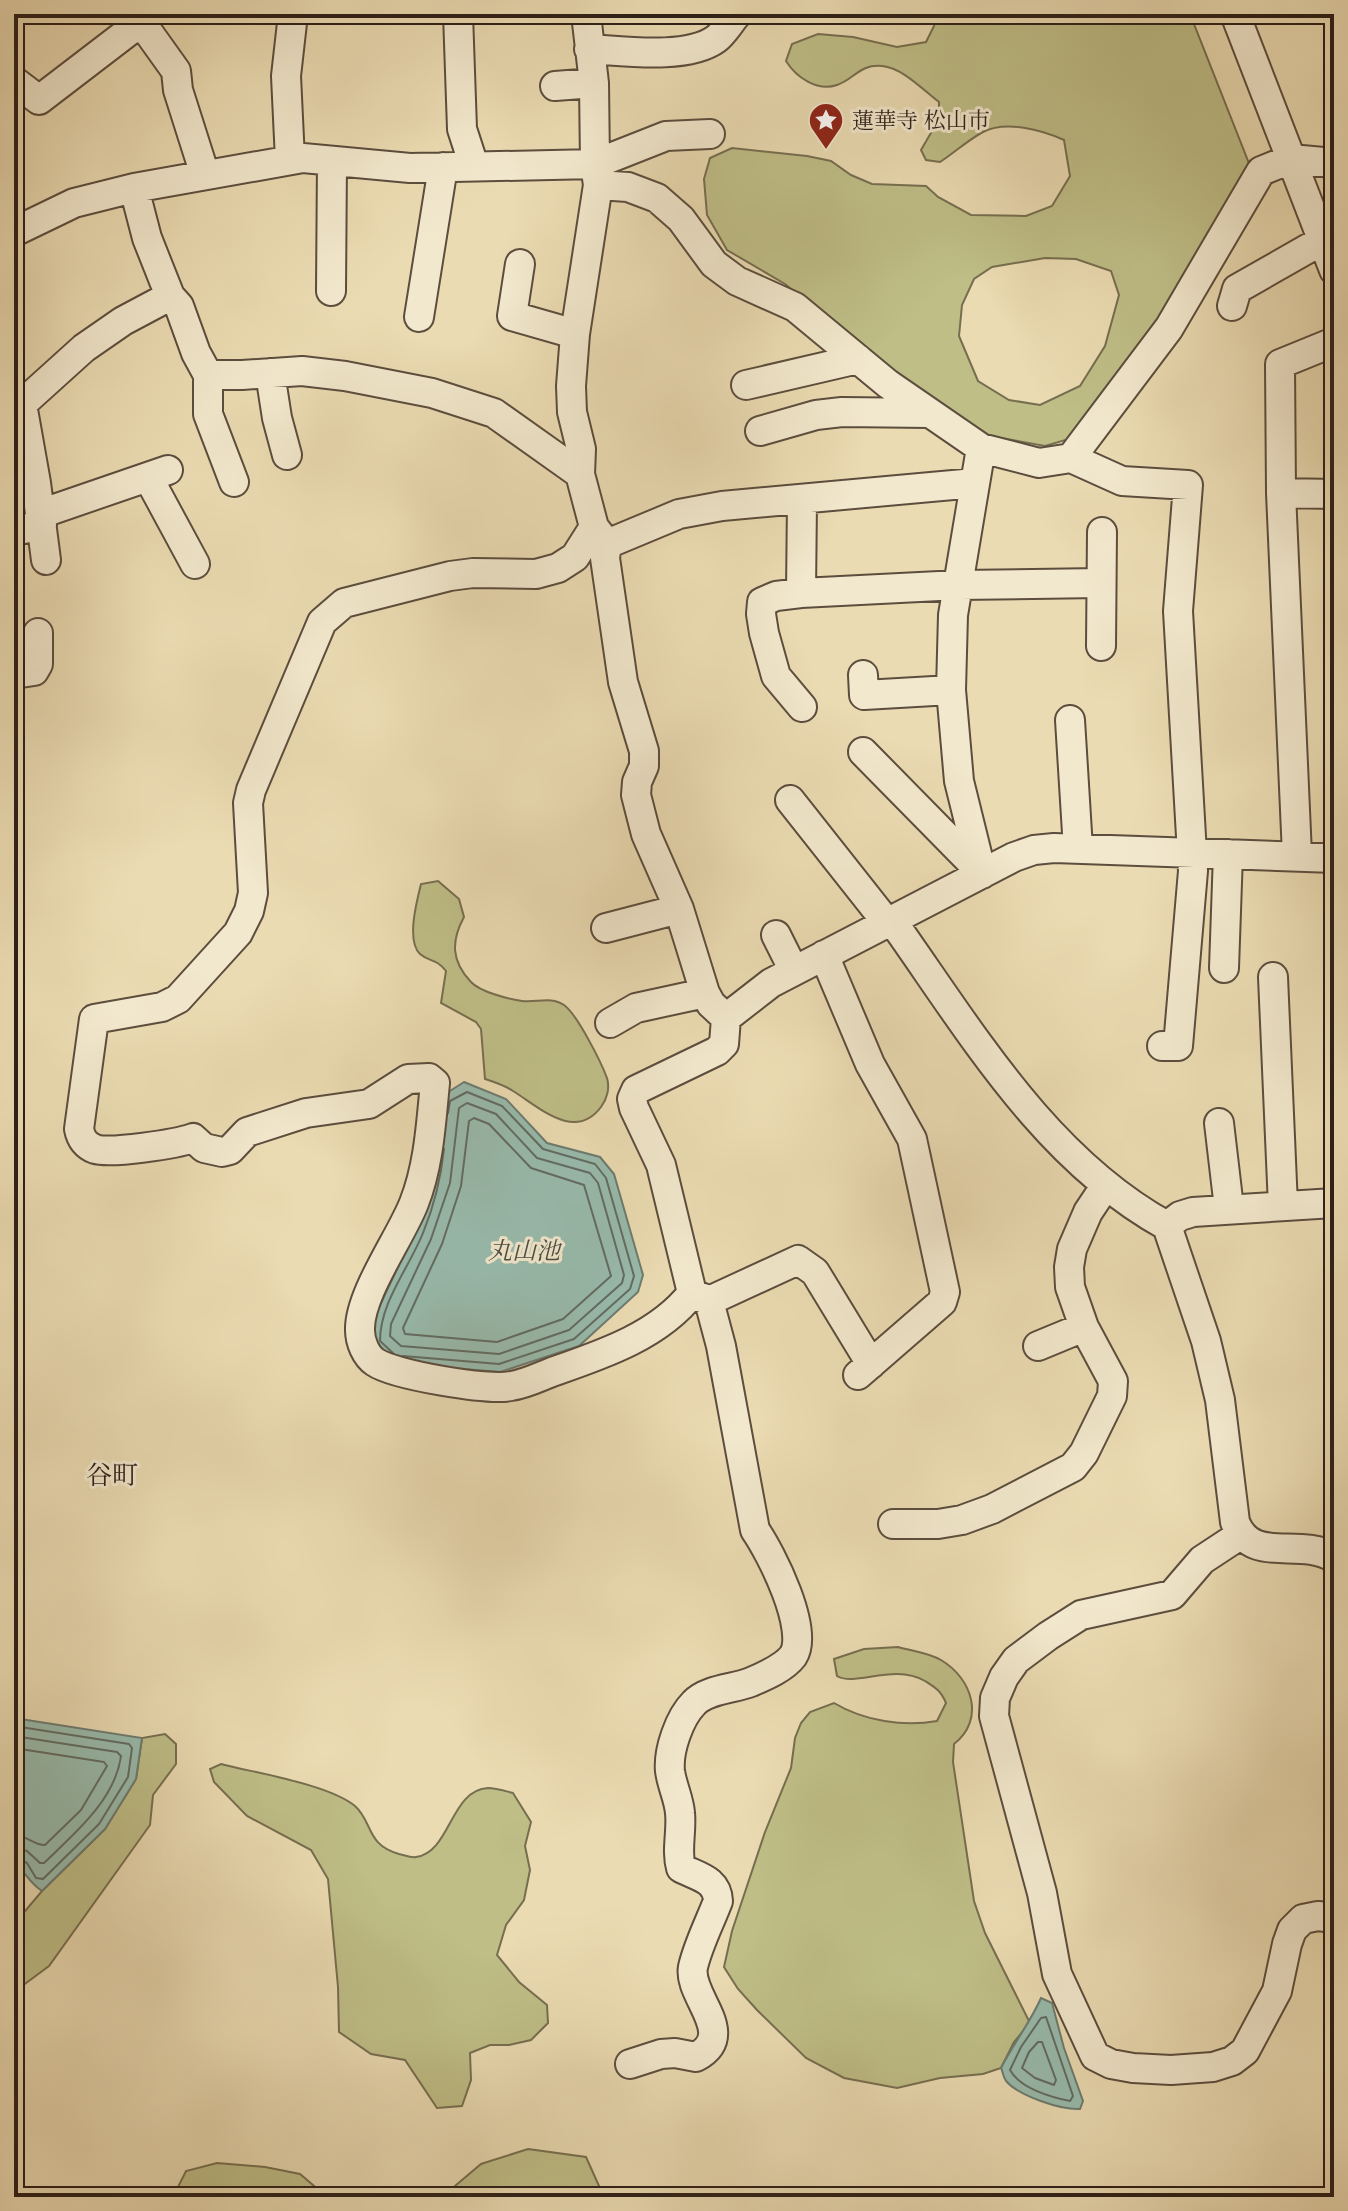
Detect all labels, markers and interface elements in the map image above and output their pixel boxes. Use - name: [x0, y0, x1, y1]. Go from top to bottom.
- place icon: 蓮華寺 松山市: [807, 101, 845, 151]
- place label: 蓮華寺 松山市: [852, 107, 990, 134]
- water label: 丸山池: [488, 1236, 563, 1265]
- district label: 谷町: [86, 1459, 138, 1491]

